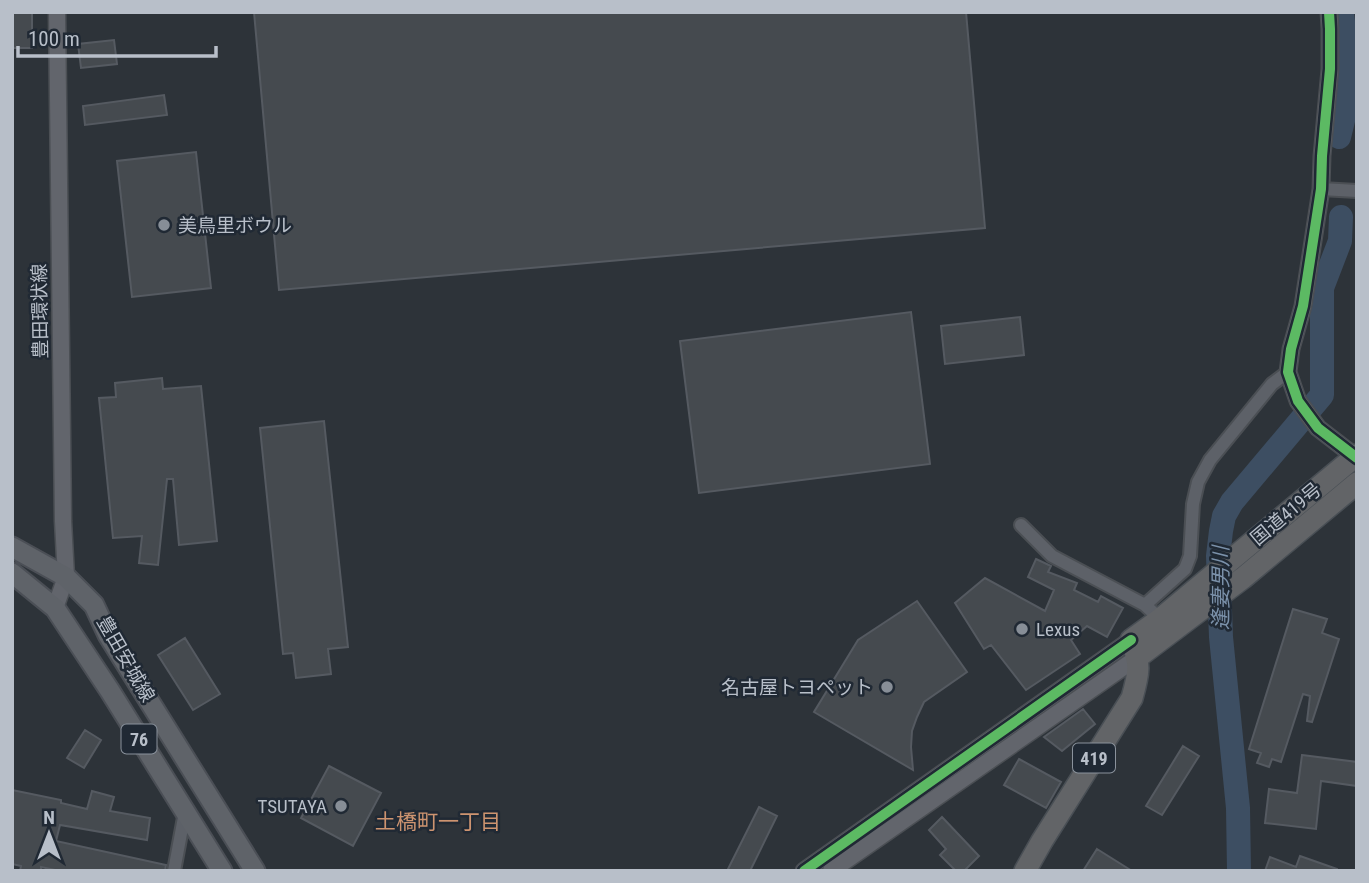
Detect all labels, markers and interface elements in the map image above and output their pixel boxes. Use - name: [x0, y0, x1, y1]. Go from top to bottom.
- scale bar: [18, 14, 215, 58]
- text: 100 m: [28, 27, 80, 51]
- place label: 美鳥里ボウル: [178, 214, 292, 237]
- marker: 美鳥里ボウル: [156, 217, 172, 233]
- street label: 豊田環状線: [28, 263, 52, 359]
- street label: 国道419号: [1246, 478, 1326, 550]
- water label: 逢妻男川: [1209, 544, 1233, 630]
- street label: 豊田安城線: [92, 612, 160, 706]
- place label: Lexus: [1036, 618, 1080, 641]
- marker: Lexus: [1014, 621, 1030, 637]
- place label: 名古屋トヨペット: [721, 676, 873, 699]
- marker: 名古屋トヨペット: [879, 679, 895, 695]
- road number: 76: [122, 724, 156, 754]
- road number: 419: [1073, 744, 1115, 772]
- place label: TSUTAYA: [257, 795, 327, 818]
- marker: TSUTAYA: [333, 798, 349, 814]
- north arrow: [14, 799, 84, 869]
- text: N: [43, 806, 55, 829]
- district label: 土橋町一丁目: [375, 810, 501, 834]

